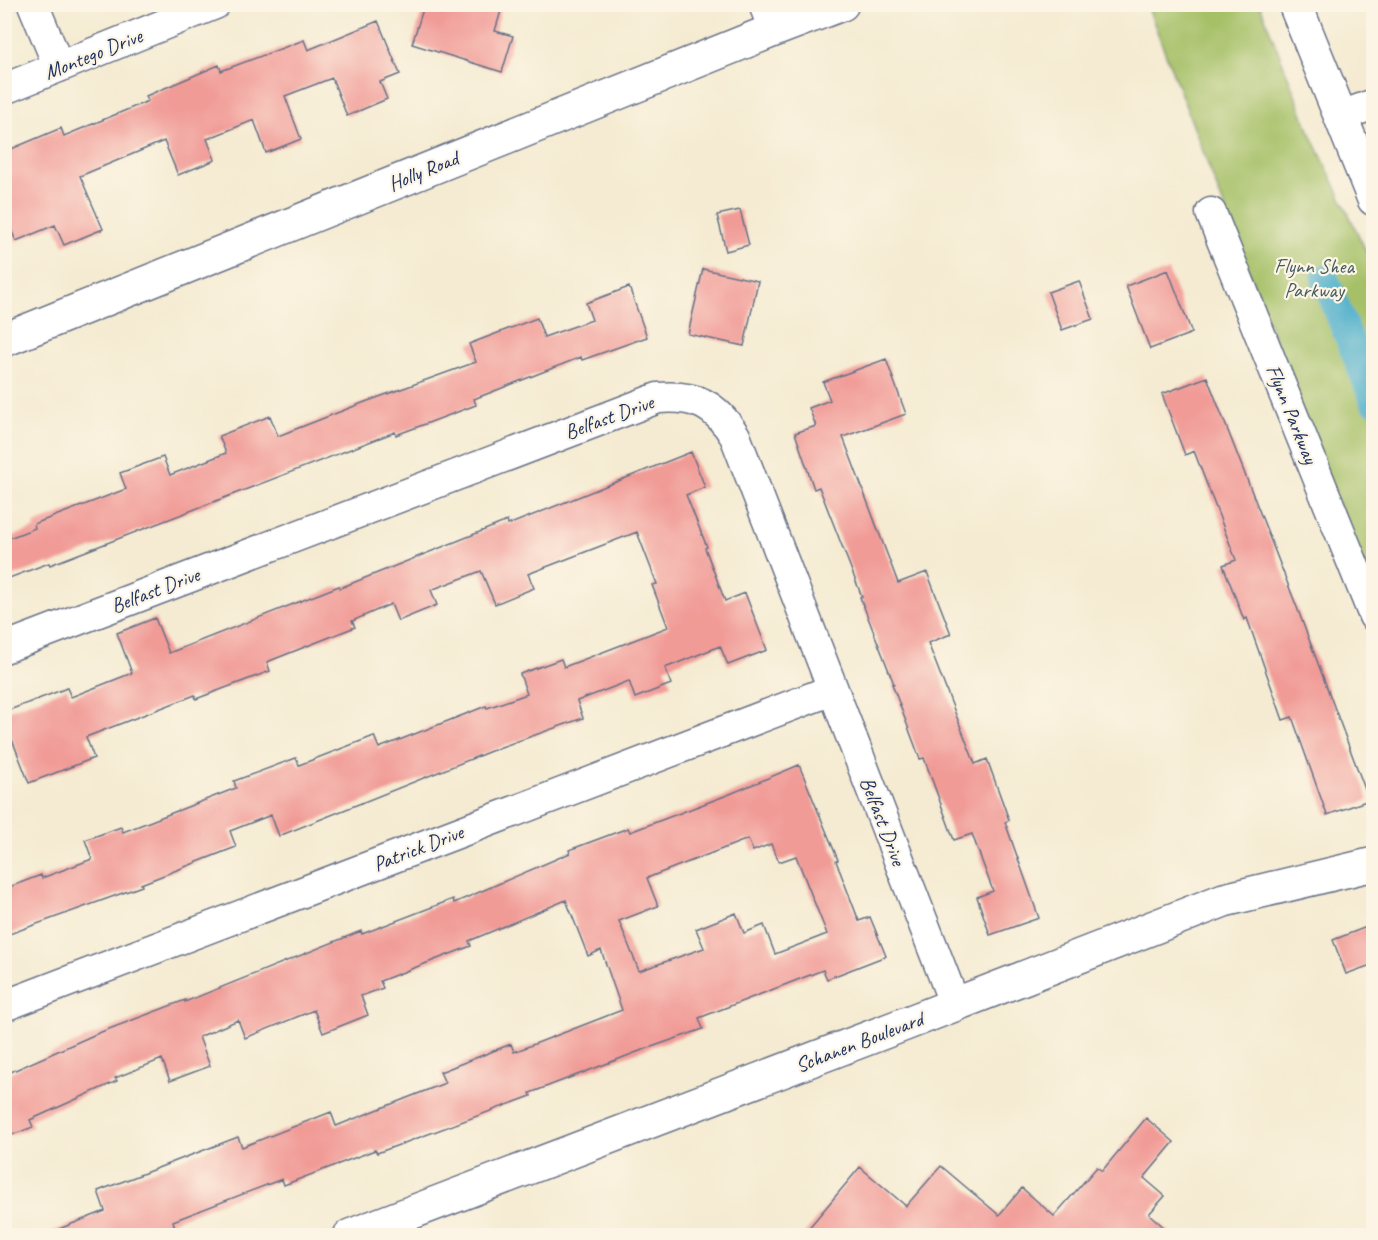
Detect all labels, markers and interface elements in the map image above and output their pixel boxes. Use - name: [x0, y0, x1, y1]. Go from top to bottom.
- street label: Montego Drive: [40, 22, 147, 85]
- street label: Holly Road: [384, 144, 465, 197]
- park label: Flynn Shea Parkway: [1274, 253, 1355, 303]
- street label: Flynn Parkway: [1260, 361, 1324, 469]
- street label: Belfast Drive: [561, 388, 659, 445]
- street label: Belfast Drive: [107, 560, 205, 619]
- street label: Belfast Drive: [854, 773, 913, 871]
- street label: Patrick Drive: [369, 818, 469, 877]
- street label: Schanen Boulevard: [791, 1004, 930, 1078]

